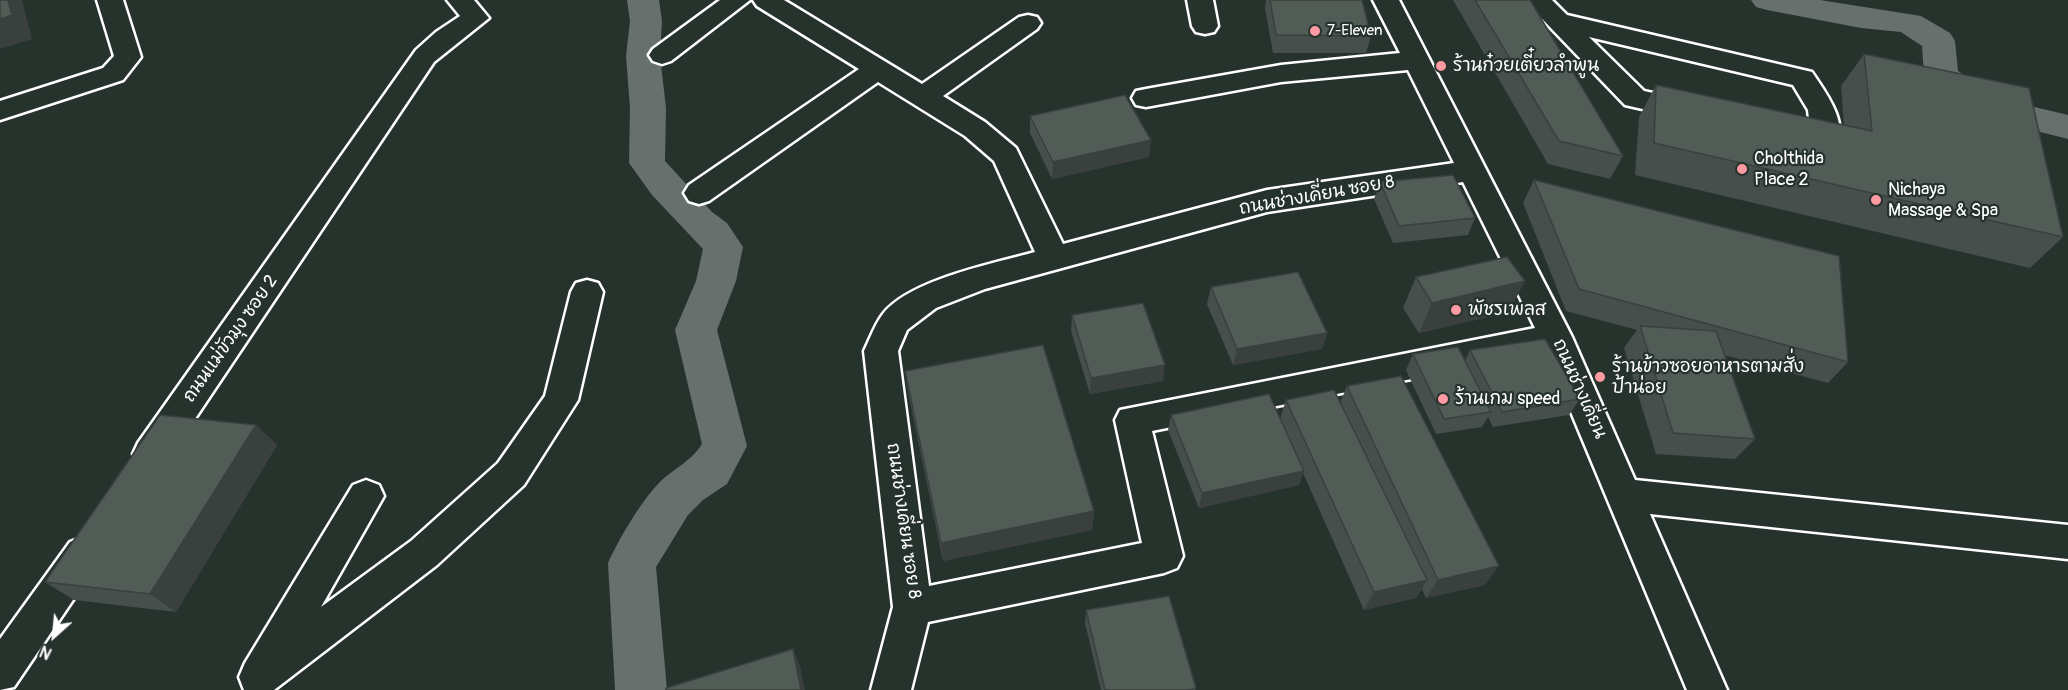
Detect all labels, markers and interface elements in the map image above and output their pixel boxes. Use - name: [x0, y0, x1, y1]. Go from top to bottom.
- place label: 7-Eleven: [1327, 22, 1382, 40]
- marker: 7-Eleven: [1308, 24, 1322, 38]
- place label: ร้านก๋วยเตี๋ยวลำพูน: [1453, 55, 1599, 77]
- marker: ร้านก๋วยเตี๋ยวลำพูน: [1434, 59, 1448, 73]
- place label: Cholthida Place 2: [1754, 148, 1824, 190]
- marker: Cholthida Place 2: [1735, 162, 1749, 176]
- street label: ถนนช่างเคี่ยน ซอย 8: [1238, 172, 1396, 220]
- place label: Nichaya Massage & Spa: [1888, 179, 1998, 222]
- marker: Nichaya Massage & Spa: [1869, 193, 1883, 207]
- street label: ถนนแม่ขัวมุง ซอย 2: [179, 271, 283, 407]
- place label: พัชรเพลส: [1468, 299, 1545, 321]
- marker: พัชรเพลส: [1449, 303, 1463, 317]
- street label: ถนนช่างเคี่ยน: [1547, 336, 1611, 442]
- place label: ร้านข้าวซอยอาหารตามสั่ง ป้าน่อย: [1612, 356, 1804, 398]
- marker: ร้านข้าวซอยอาหารตามสั่ง ป้าน่อย: [1593, 370, 1607, 384]
- place label: ร้านเกม speed: [1455, 388, 1560, 410]
- marker: ร้านเกม speed: [1436, 392, 1450, 406]
- street label: ถนนช่างเคี่ยน ซอย 8: [881, 442, 925, 600]
- north arrow: [24, 606, 84, 666]
- text: N: [36, 641, 55, 663]

